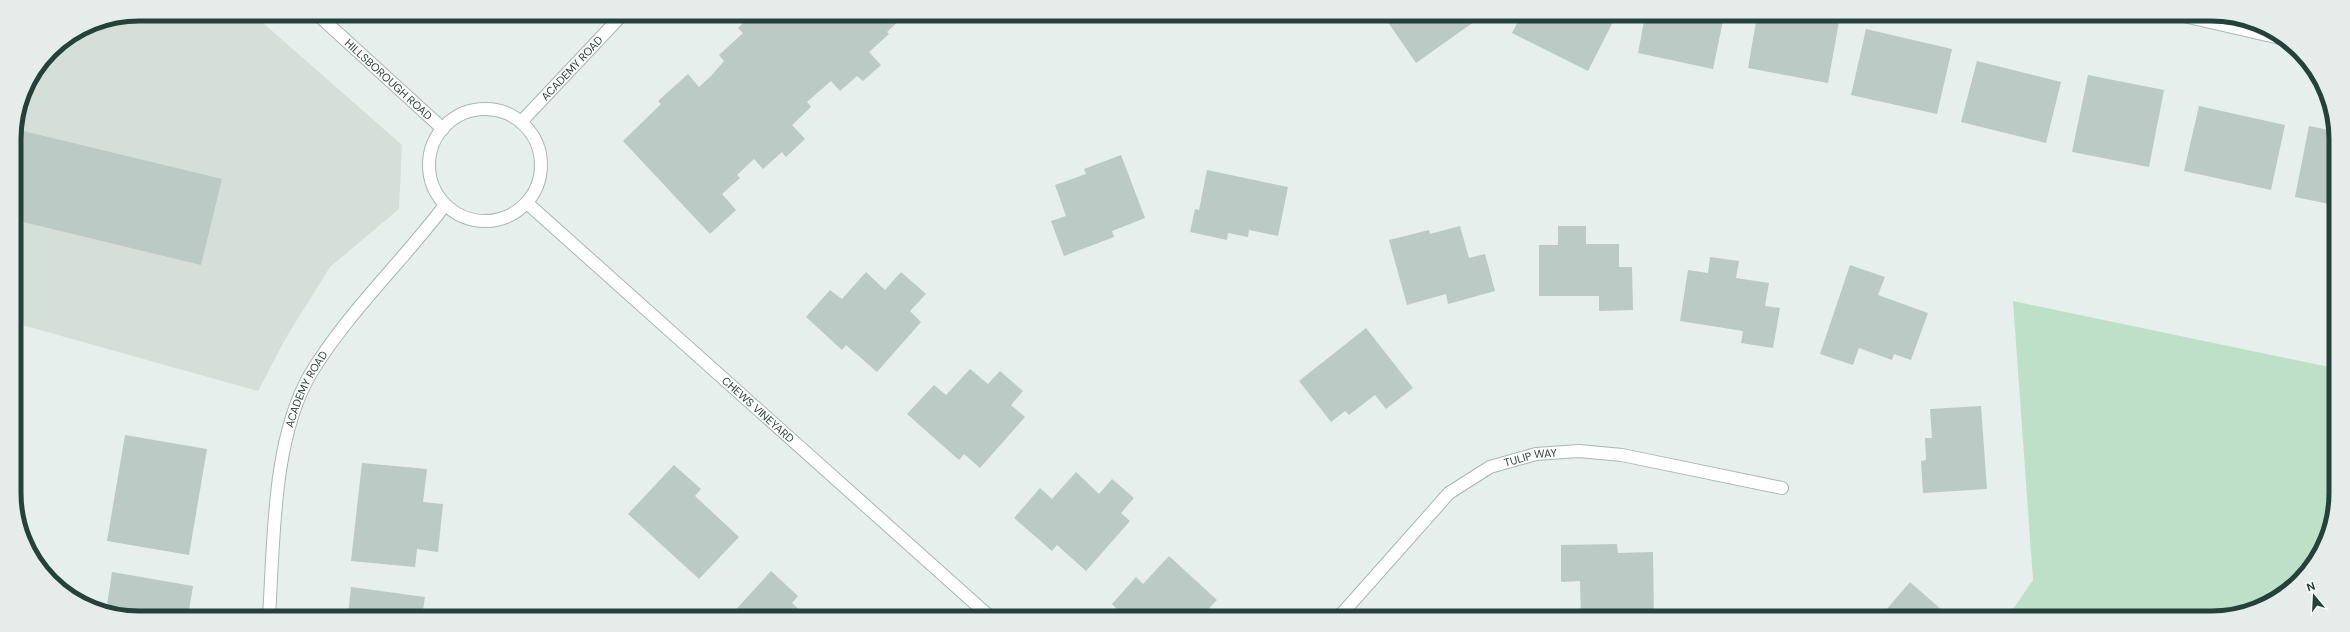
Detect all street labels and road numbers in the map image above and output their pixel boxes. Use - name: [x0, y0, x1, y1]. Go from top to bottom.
- street label: ACADEMY ROAD: [538, 33, 606, 103]
- street label: HILLSBOROUGH ROAD: [342, 36, 436, 123]
- street label: ACADEMY ROAD: [282, 348, 331, 429]
- street label: CHEWS VINEYARD: [719, 374, 797, 446]
- street label: TULIP WAY: [1502, 446, 1558, 470]

